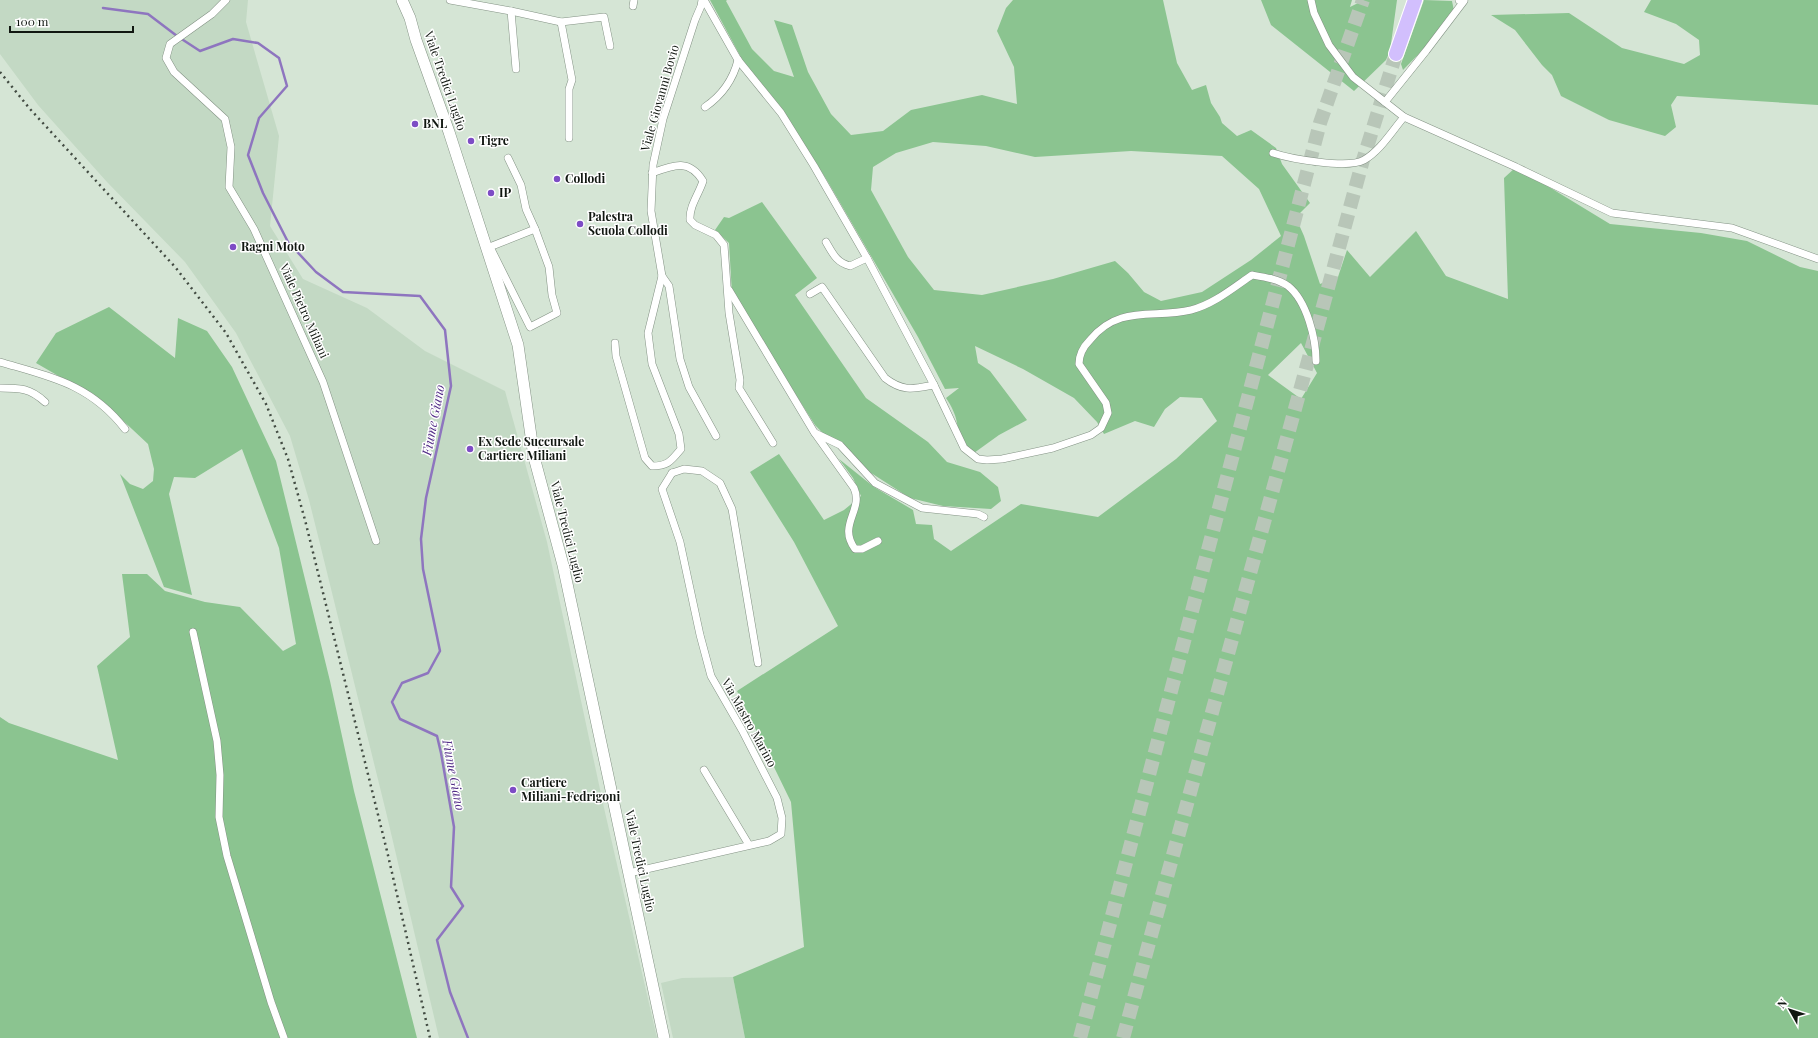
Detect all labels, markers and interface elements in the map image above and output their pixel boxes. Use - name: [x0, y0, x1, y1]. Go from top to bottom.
- scale bar: [10, 8, 133, 34]
- text: 100 m: [16, 13, 49, 29]
- street label: Viale Tredici Luglio: [421, 28, 471, 133]
- street label: Viale Giovanni Bovio: [636, 42, 682, 154]
- place label: BNL: [423, 115, 448, 131]
- marker: BNL: [410, 119, 420, 129]
- place label: Tigre: [479, 132, 509, 148]
- marker: Tigre: [466, 136, 476, 146]
- place label: Collodi: [565, 170, 605, 186]
- marker: Collodi: [552, 174, 562, 184]
- place label: IP: [499, 184, 512, 200]
- marker: IP: [486, 188, 496, 198]
- place label: Palestra Scuola Collodi: [588, 208, 668, 238]
- marker: Palestra Scuola Collodi: [575, 219, 585, 229]
- place label: Ragni Moto: [241, 238, 305, 254]
- marker: Ragni Moto: [228, 242, 238, 252]
- street label: Viale Pietro Miliani: [276, 260, 333, 361]
- water label: Fiume Giano: [417, 383, 448, 458]
- place label: Ex Sede Succursale Cartiere Miliani: [478, 433, 584, 463]
- marker: Ex Sede Succursale Cartiere Miliani: [465, 444, 475, 454]
- street label: Viale Tredici Luglio: [547, 478, 588, 585]
- street label: Via Mastro Marino: [718, 674, 781, 770]
- water label: Fiume Giano: [439, 737, 470, 812]
- place label: Cartiere Miliani-Fedrigoni: [521, 774, 620, 804]
- marker: Cartiere Miliani-Fedrigoni: [508, 785, 518, 795]
- street label: Viale Tredici Luglio: [622, 807, 660, 914]
- north arrow: [1770, 990, 1810, 1030]
- text: N: [1774, 996, 1790, 1011]

